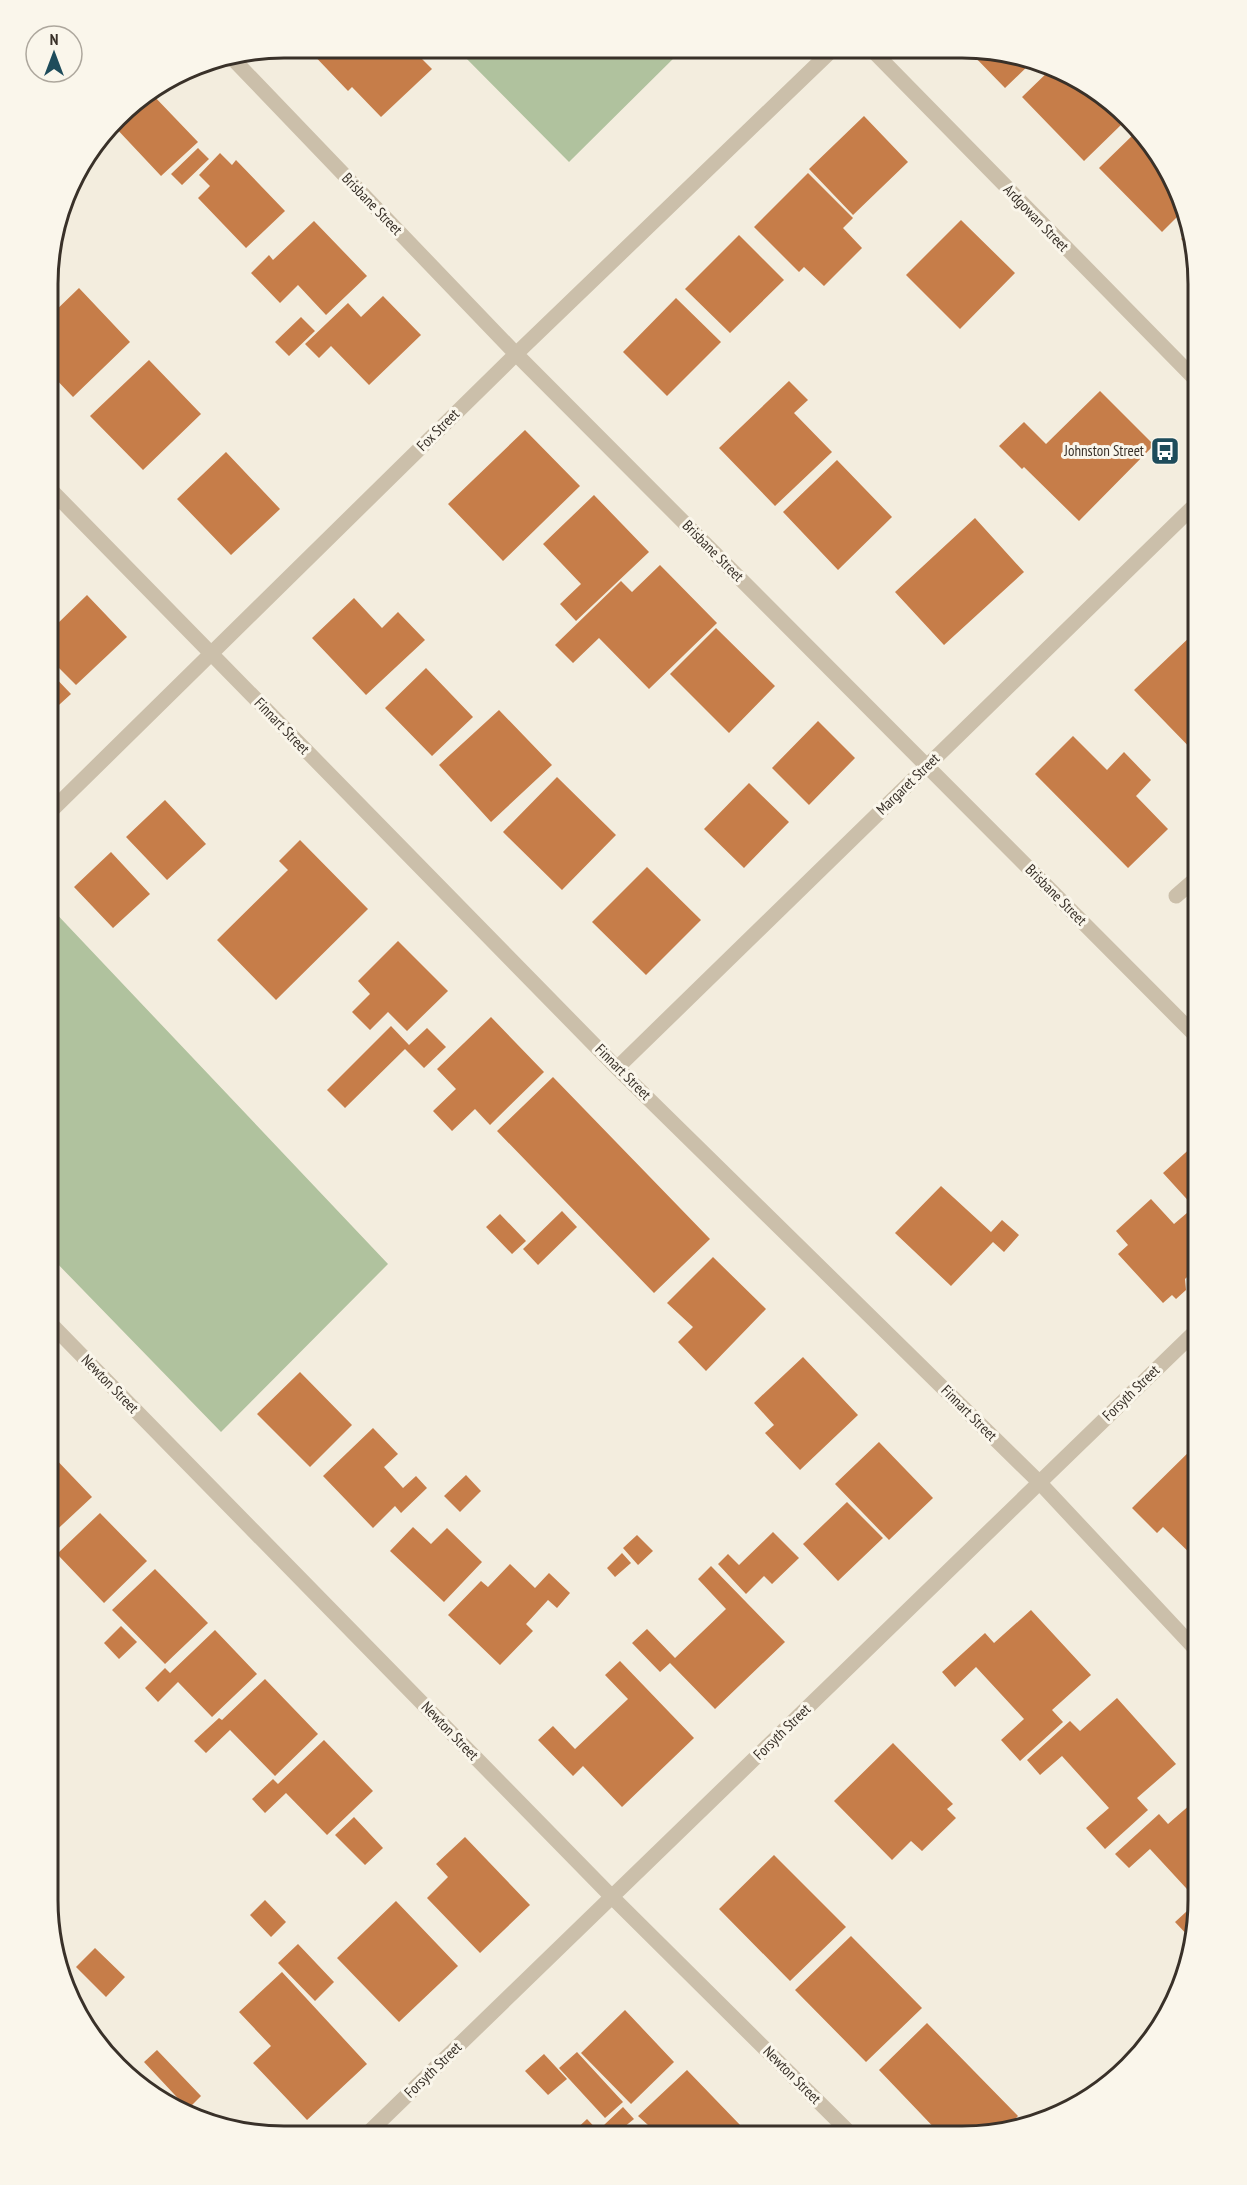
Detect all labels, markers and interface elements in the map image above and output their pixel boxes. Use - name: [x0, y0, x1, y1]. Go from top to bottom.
- north arrow: [24, 24, 84, 84]
- text: N: [50, 29, 58, 49]
- street label: Brisbane Street: [338, 169, 407, 239]
- street label: Ardgowan Street: [1000, 180, 1073, 255]
- street label: Fox Street: [412, 404, 463, 455]
- bus stop icon: Johnston Street: [1149, 435, 1181, 467]
- place label: Johnston Street: [1063, 441, 1144, 460]
- street label: Brisbane Street: [679, 516, 748, 585]
- street label: Finnart Street: [251, 693, 314, 758]
- street label: Margaret Street: [872, 749, 943, 819]
- street label: Brisbane Street: [1022, 860, 1091, 929]
- street label: Finnart Street: [591, 1040, 655, 1104]
- street label: Newton Street: [78, 1350, 143, 1417]
- street label: Forsyth Street: [1098, 1361, 1163, 1425]
- street label: Finnart Street: [937, 1381, 1001, 1445]
- street label: Newton Street: [418, 1697, 483, 1764]
- street label: Forsyth Street: [749, 1700, 814, 1764]
- street label: Forsyth Street: [400, 2038, 465, 2102]
- street label: Newton Street: [759, 2042, 825, 2108]

